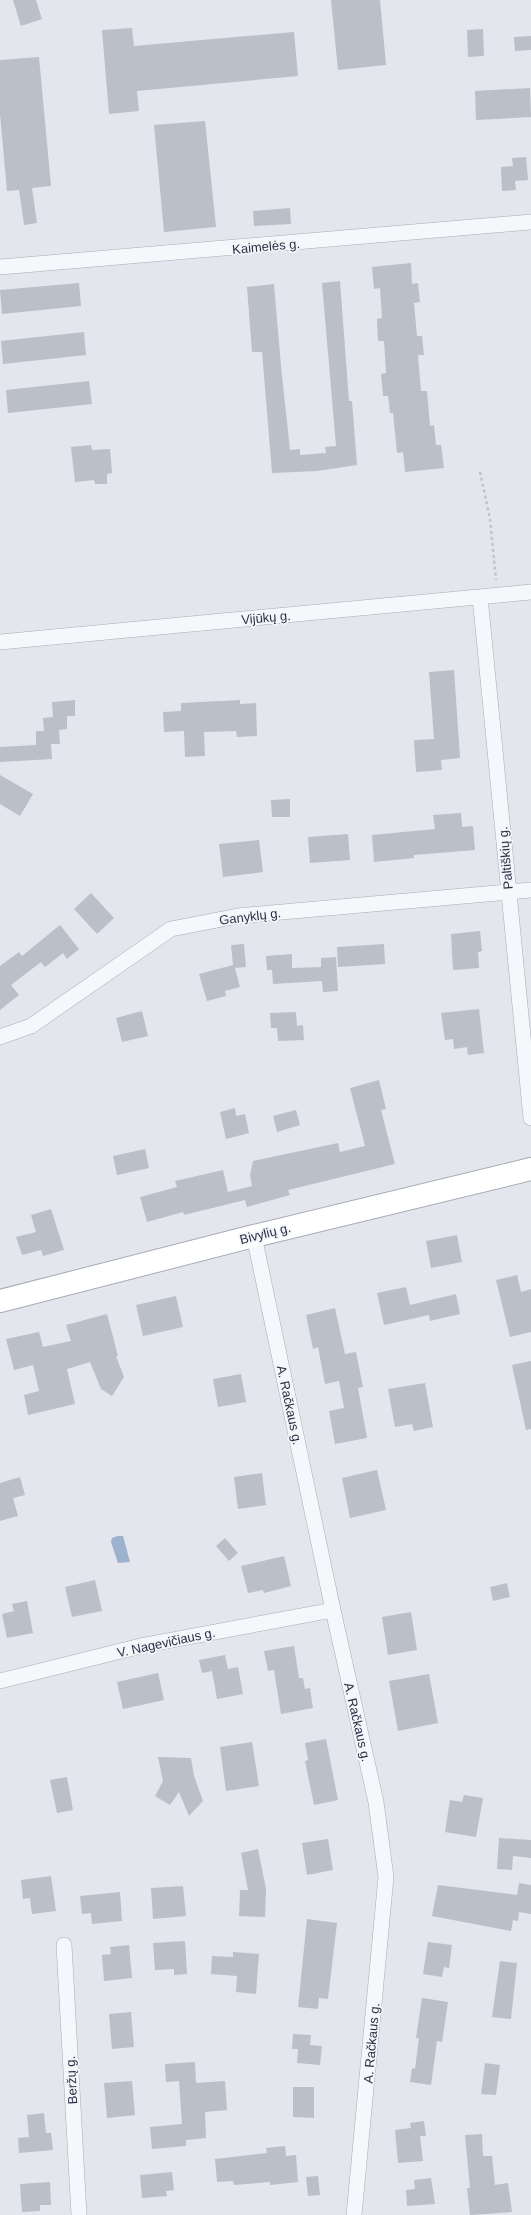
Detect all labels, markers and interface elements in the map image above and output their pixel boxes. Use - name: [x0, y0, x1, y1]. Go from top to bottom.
- street label: Kaimelės g.: [232, 236, 301, 257]
- street label: Vijūkų g.: [241, 608, 291, 627]
- street label: Paltiškių g.: [495, 826, 516, 890]
- street label: Ganyklų g.: [218, 905, 282, 928]
- street label: Bivylių g.: [238, 1220, 292, 1247]
- street label: A. Račkaus g.: [274, 1364, 305, 1446]
- street label: V. Nagevičiaus g.: [116, 1625, 217, 1660]
- street label: A. Račkaus g.: [341, 1681, 374, 1763]
- street label: A. Račkaus g.: [360, 2002, 382, 2084]
- street label: Beržų g.: [63, 2055, 80, 2105]

